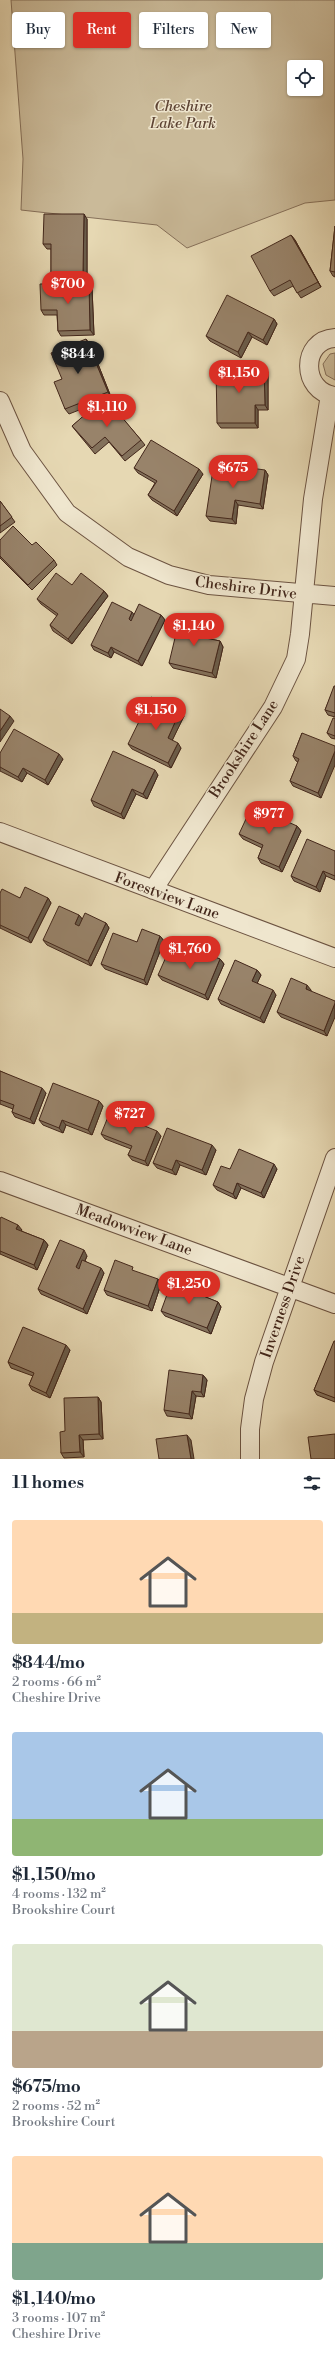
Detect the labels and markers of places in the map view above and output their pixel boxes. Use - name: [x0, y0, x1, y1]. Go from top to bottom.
- pin: $700: [44, 271, 92, 305]
- pin: $844: [54, 341, 102, 375]
- pin: $1,150: [206, 360, 272, 394]
- pin: $1,110: [74, 394, 140, 428]
- pin: $675: [209, 455, 257, 489]
- pin: $1,140: [161, 613, 227, 647]
- pin: $1,150: [123, 697, 189, 731]
- pin: $977: [245, 801, 293, 835]
- pin: $1,760: [157, 936, 223, 970]
- pin: $727: [106, 1101, 154, 1135]
- pin: $1,250: [156, 1271, 222, 1305]

